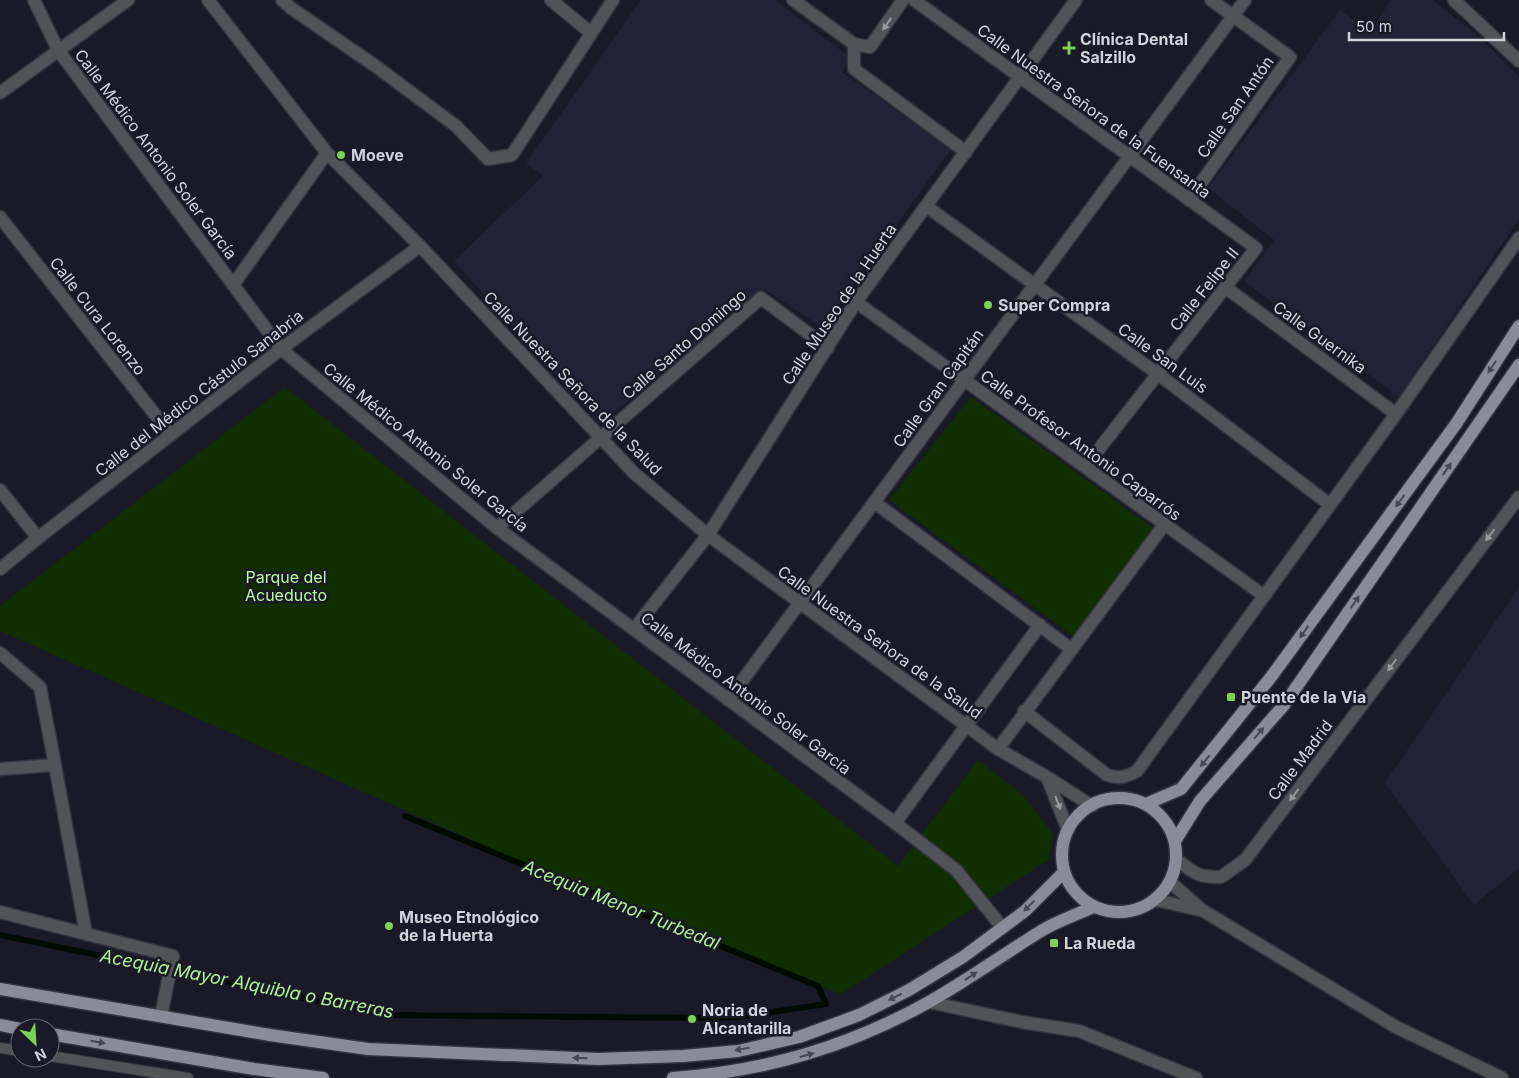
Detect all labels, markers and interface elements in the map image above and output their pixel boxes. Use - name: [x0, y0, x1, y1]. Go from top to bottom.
- scale bar: [1349, 10, 1504, 42]
- one-way arrow: [882, 17, 892, 31]
- text: 50 m: [1356, 17, 1392, 36]
- street label: Calle Nuestra Señora de la Fuensanta: [973, 20, 1215, 202]
- place label: Clínica Dental Salzillo: [1080, 29, 1188, 67]
- marker: Clínica Dental Salzillo: [1062, 41, 1076, 55]
- street label: Calle Médico Antonio Soler García: [70, 45, 242, 263]
- street label: Calle San Antón: [1192, 52, 1278, 162]
- place label: Moeve: [351, 145, 404, 165]
- marker: Moeve: [335, 149, 347, 161]
- street label: Calle Museo de la Huerta: [778, 220, 900, 388]
- street label: Calle Felipe II: [1165, 243, 1243, 335]
- street label: Calle Cura Lorenzo: [46, 253, 150, 379]
- street label: Calle Santo Domingo: [618, 285, 750, 403]
- street label: Calle Nuestra Señora de la Salud: [480, 287, 666, 479]
- place label: Super Compra: [998, 295, 1110, 315]
- street label: Calle Guernika: [1269, 296, 1371, 378]
- marker: Super Compra: [982, 299, 994, 311]
- street label: Calle del Médico Cástulo Sanabria: [91, 305, 307, 481]
- street label: Calle San Luis: [1114, 319, 1212, 397]
- street label: Calle Gran Capitán: [888, 325, 988, 451]
- street label: Calle Médico Antonio Soler García: [320, 358, 532, 536]
- one-way arrow: [1488, 360, 1497, 374]
- street label: Calle Profesor Antonio Caparrós: [977, 365, 1185, 525]
- one-way arrow: [1442, 462, 1452, 476]
- one-way arrow: [1395, 494, 1405, 507]
- one-way arrow: [1484, 528, 1495, 541]
- street label: Calle Nuestra Señora de la Salud: [774, 561, 986, 723]
- park label: Parque del Acueducto: [245, 567, 327, 605]
- one-way arrow: [1350, 596, 1360, 609]
- street label: Calle Médico Antonio Soler García: [637, 607, 855, 779]
- one-way arrow: [1299, 625, 1309, 639]
- one-way arrow: [1387, 658, 1397, 672]
- place label: Puente de la Via: [1241, 687, 1366, 707]
- marker: Puente de la Via: [1225, 691, 1237, 703]
- street label: Calle Madrid: [1263, 716, 1337, 804]
- one-way arrow: [1253, 727, 1264, 740]
- one-way arrow: [1199, 754, 1210, 767]
- one-way arrow: [1289, 788, 1299, 802]
- one-way arrow: [1054, 796, 1062, 810]
- water label: Acequia Menor Turbedal: [519, 855, 724, 954]
- one-way arrow: [1024, 900, 1036, 912]
- place label: Museo Etnológico de la Huerta: [399, 907, 539, 945]
- marker: Museo Etnológico de la Huerta: [383, 920, 395, 932]
- place label: La Rueda: [1064, 933, 1136, 953]
- marker: La Rueda: [1048, 937, 1060, 949]
- water label: Acequia Mayor Alquibla o Barreras: [98, 945, 396, 1022]
- one-way arrow: [964, 972, 977, 981]
- one-way arrow: [888, 993, 902, 1001]
- place label: Noria de Alcantarilla: [702, 1000, 791, 1038]
- marker: Noria de Alcantarilla: [686, 1013, 698, 1025]
- north arrow: [10, 1018, 60, 1068]
- one-way arrow: [90, 1039, 106, 1047]
- text: N: [32, 1045, 49, 1065]
- one-way arrow: [734, 1046, 750, 1054]
- one-way arrow: [800, 1050, 815, 1058]
- one-way arrow: [572, 1054, 588, 1062]

